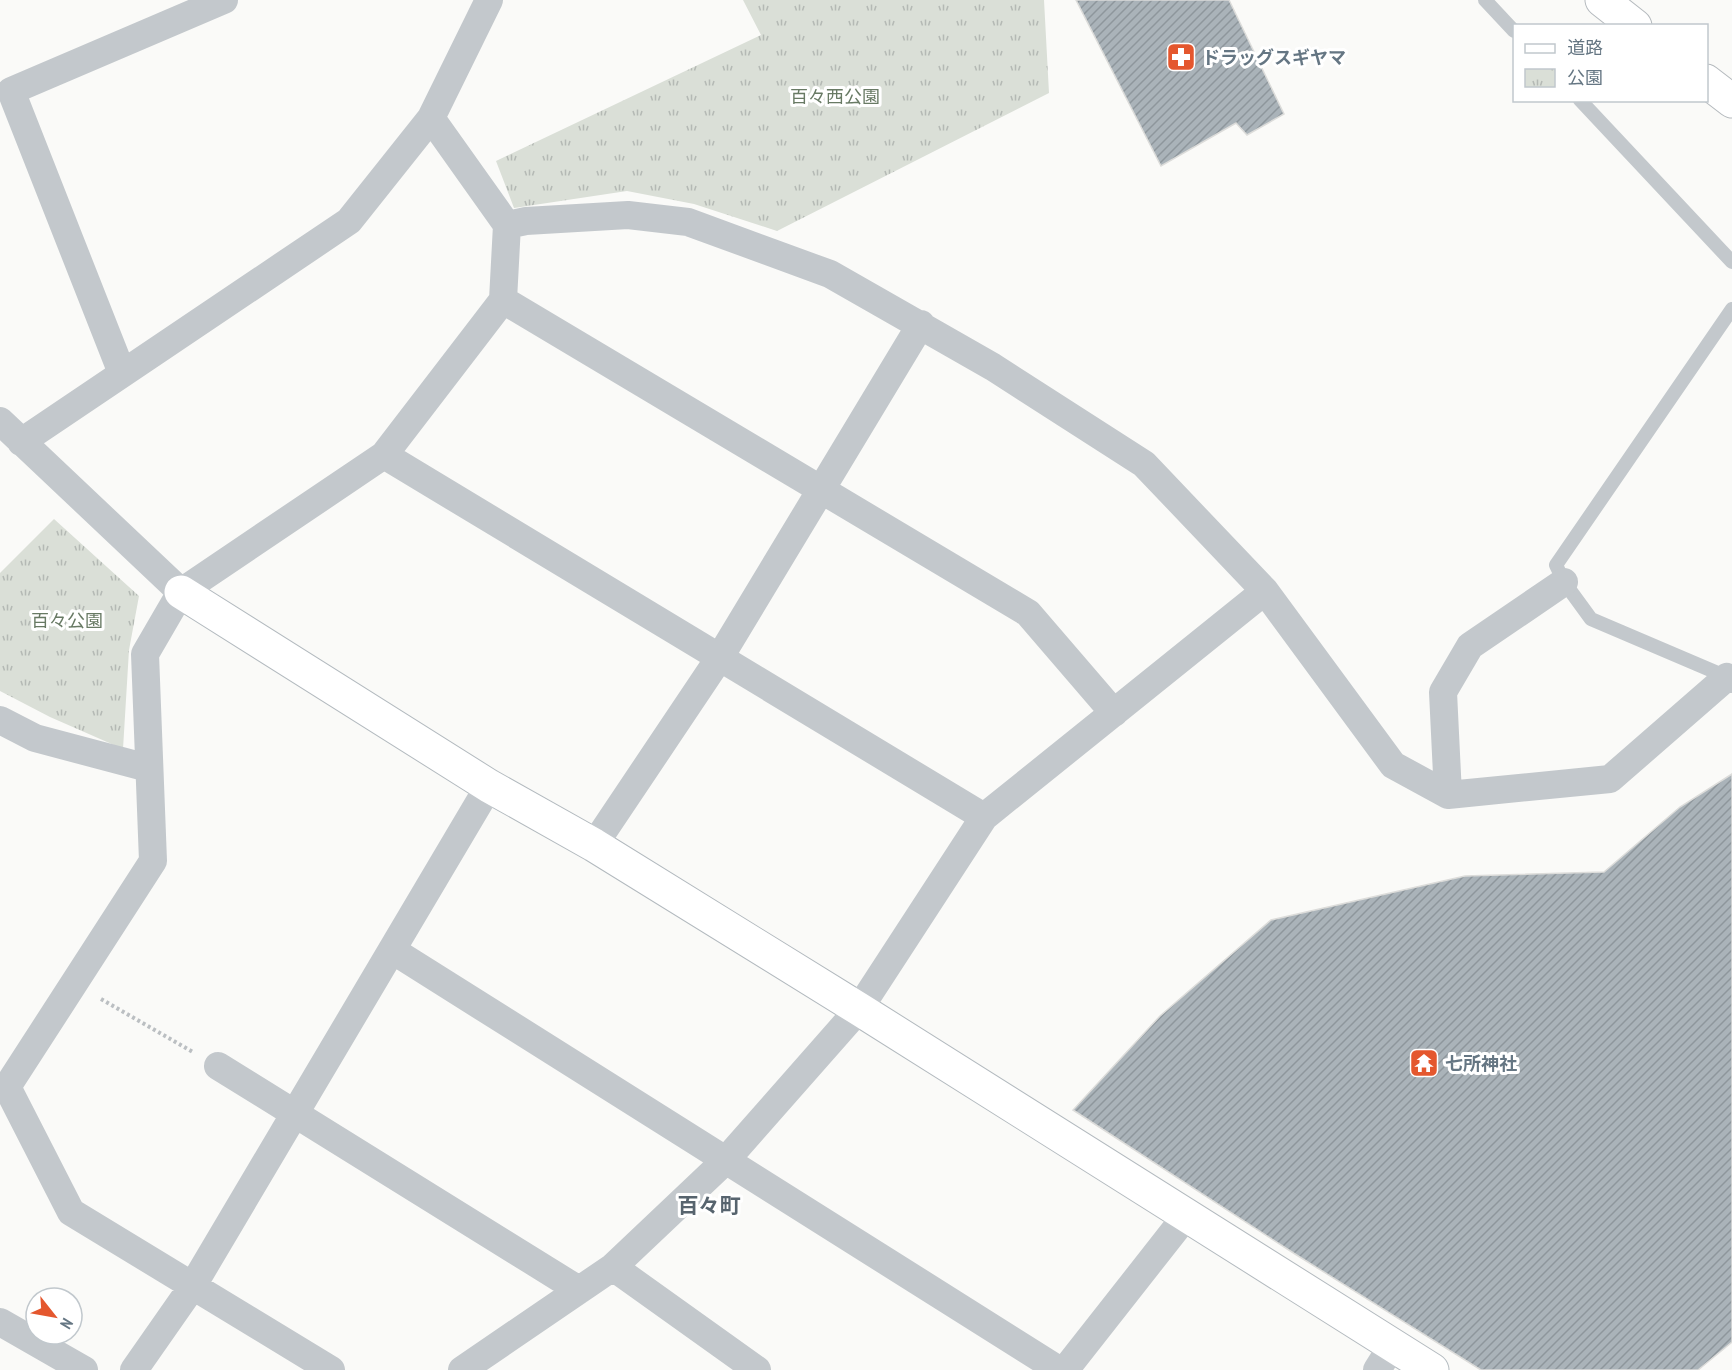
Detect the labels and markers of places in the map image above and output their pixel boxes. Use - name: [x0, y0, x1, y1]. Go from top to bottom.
- pharmacy icon: ドラッグスギヤマ: [1165, 41, 1197, 73]
- place label: ドラッグスギヤマ: [1202, 46, 1346, 69]
- temple icon: 七所神社: [1408, 1047, 1440, 1079]
- place label: 七所神社: [1445, 1052, 1517, 1075]

